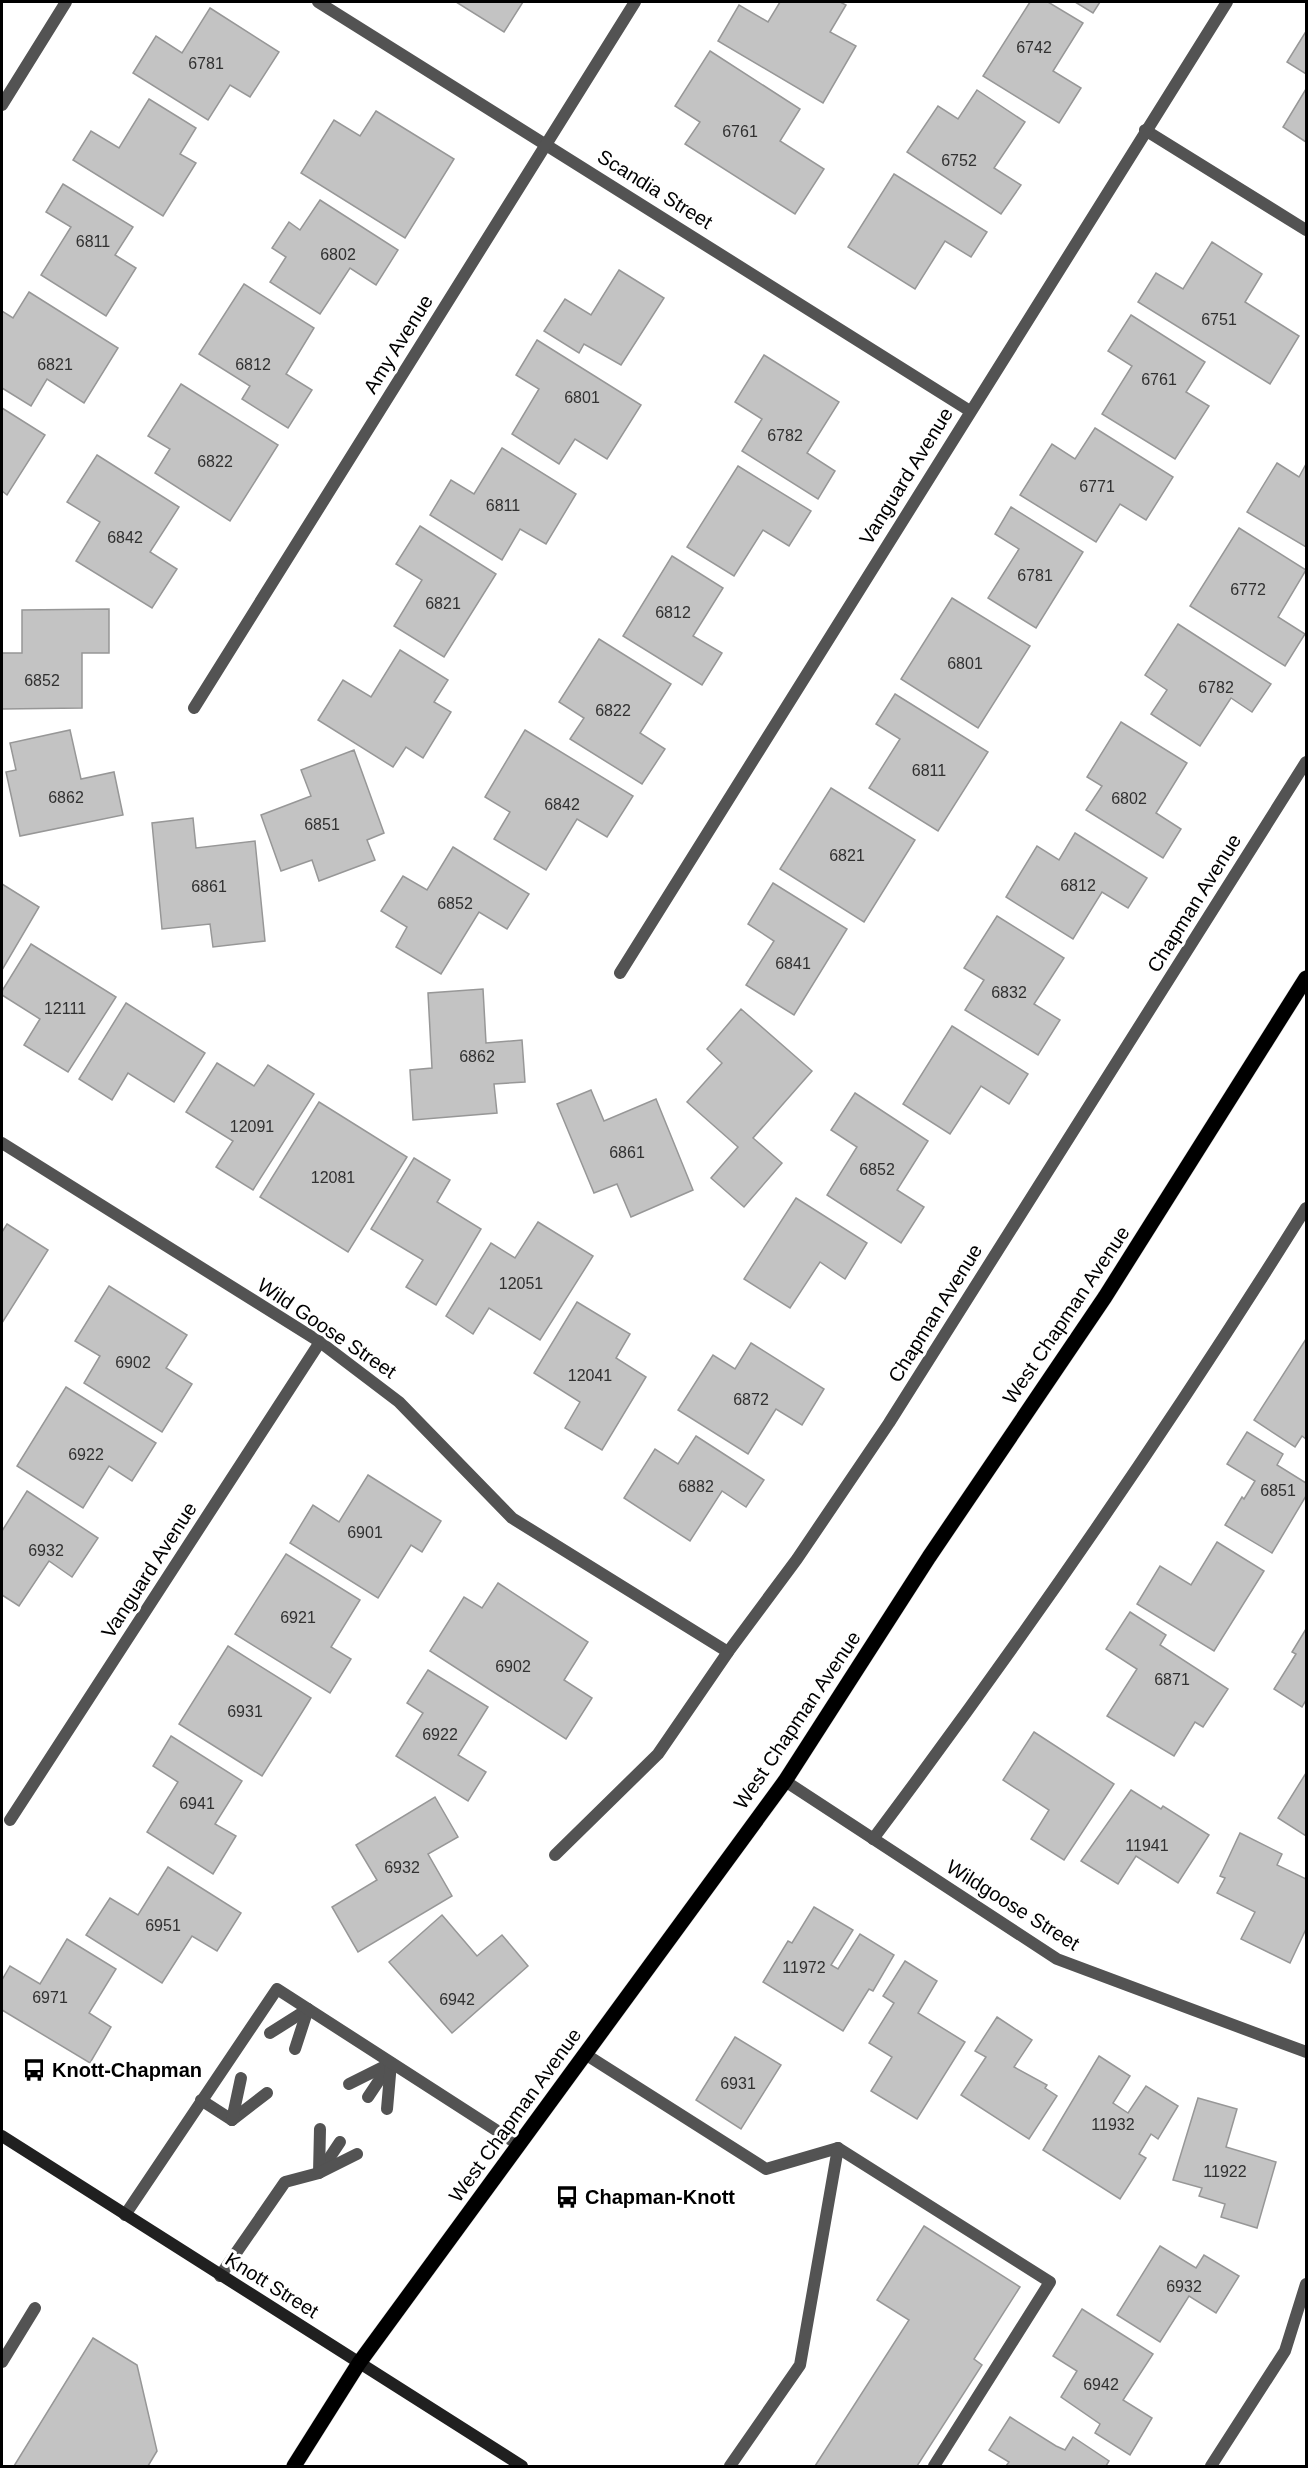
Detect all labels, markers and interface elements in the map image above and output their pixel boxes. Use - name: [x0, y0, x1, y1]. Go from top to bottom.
- house number: 6742: [1016, 39, 1052, 56]
- house number: 6781: [188, 55, 224, 72]
- house number: 6761: [722, 123, 758, 140]
- street label: Scandia Street: [594, 145, 717, 233]
- house number: 6752: [941, 152, 977, 169]
- house number: 6811: [76, 233, 110, 250]
- house number: 6802: [320, 246, 356, 263]
- street label: Amy Avenue: [359, 291, 437, 397]
- house number: 6751: [1201, 311, 1237, 328]
- house number: 6821: [37, 356, 73, 373]
- house number: 6812: [235, 356, 271, 373]
- house number: 6761: [1141, 371, 1177, 388]
- house number: 6801: [564, 389, 600, 406]
- street label: Vanguard Avenue: [855, 404, 957, 548]
- house number: 6782: [767, 427, 803, 444]
- house number: 6822: [197, 453, 233, 470]
- house number: 6771: [1079, 478, 1115, 495]
- house number: 6811: [486, 497, 520, 514]
- house number: 6842: [107, 529, 143, 546]
- house number: 6781: [1017, 567, 1053, 584]
- house number: 6772: [1230, 581, 1266, 598]
- house number: 6821: [425, 595, 461, 612]
- house number: 6812: [655, 604, 691, 621]
- house number: 6801: [947, 655, 983, 672]
- house number: 6852: [24, 672, 60, 689]
- house number: 6782: [1198, 679, 1234, 696]
- house number: 6822: [595, 702, 631, 719]
- house number: 6811: [912, 762, 946, 779]
- house number: 6862: [48, 789, 84, 806]
- house number: 6802: [1111, 790, 1147, 807]
- house number: 6842: [544, 796, 580, 813]
- house number: 6851: [304, 816, 340, 833]
- street label: Chapman Avenue: [1143, 830, 1245, 976]
- house number: 6821: [829, 847, 865, 864]
- house number: 6812: [1060, 877, 1096, 894]
- house number: 6861: [191, 878, 227, 895]
- house number: 6852: [437, 895, 473, 912]
- house number: 6841: [775, 955, 811, 972]
- house number: 6832: [991, 984, 1027, 1001]
- house number: 12111: [44, 1000, 86, 1017]
- house number: 6862: [459, 1048, 495, 1065]
- house number: 12091: [230, 1118, 274, 1135]
- house number: 6861: [609, 1144, 645, 1161]
- house number: 6852: [859, 1161, 895, 1178]
- house number: 12081: [311, 1169, 355, 1186]
- street label: West Chapman Avenue: [998, 1222, 1134, 1408]
- street label: Chapman Avenue: [884, 1240, 986, 1386]
- street label: Wild Goose Street: [254, 1274, 401, 1383]
- house number: 12051: [499, 1275, 543, 1292]
- house number: 6902: [115, 1354, 151, 1371]
- house number: 12041: [568, 1367, 612, 1384]
- house number: 6872: [733, 1391, 769, 1408]
- house number: 6922: [68, 1446, 104, 1463]
- house number: 6882: [678, 1478, 714, 1495]
- house number: 6851: [1260, 1482, 1296, 1499]
- street label: Vanguard Avenue: [97, 1498, 201, 1642]
- house number: 6901: [347, 1524, 383, 1541]
- house number: 6932: [28, 1542, 64, 1559]
- house number: 6921: [280, 1609, 316, 1626]
- street label: West Chapman Avenue: [729, 1627, 865, 1813]
- house number: 6902: [495, 1658, 531, 1675]
- house number: 6871: [1154, 1671, 1190, 1688]
- house number: 6931: [227, 1703, 263, 1720]
- house number: 6922: [422, 1726, 458, 1743]
- house number: 6941: [179, 1795, 215, 1812]
- house number: 11941: [1125, 1837, 1169, 1854]
- street label: Wildgoose Street: [943, 1855, 1084, 1955]
- house number: 6932: [384, 1859, 420, 1876]
- house number: 6951: [145, 1917, 181, 1934]
- house number: 11972: [782, 1959, 826, 1976]
- house number: 6971: [32, 1989, 68, 2006]
- house number: 6942: [439, 1991, 475, 2008]
- street label: West Chapman Avenue: [445, 2024, 585, 2206]
- bus stop icon: Knott-Chapman: [21, 2057, 47, 2083]
- place label: Knott-Chapman: [52, 2059, 202, 2081]
- house number: 6931: [720, 2075, 756, 2092]
- house number: 11932: [1091, 2116, 1135, 2133]
- house number: 11922: [1203, 2163, 1247, 2180]
- bus stop icon: Chapman-Knott: [554, 2184, 580, 2210]
- place label: Chapman-Knott: [585, 2186, 735, 2208]
- street label: Knott Street: [221, 2248, 323, 2323]
- house number: 6932: [1166, 2278, 1202, 2295]
- house number: 6942: [1083, 2376, 1119, 2393]

